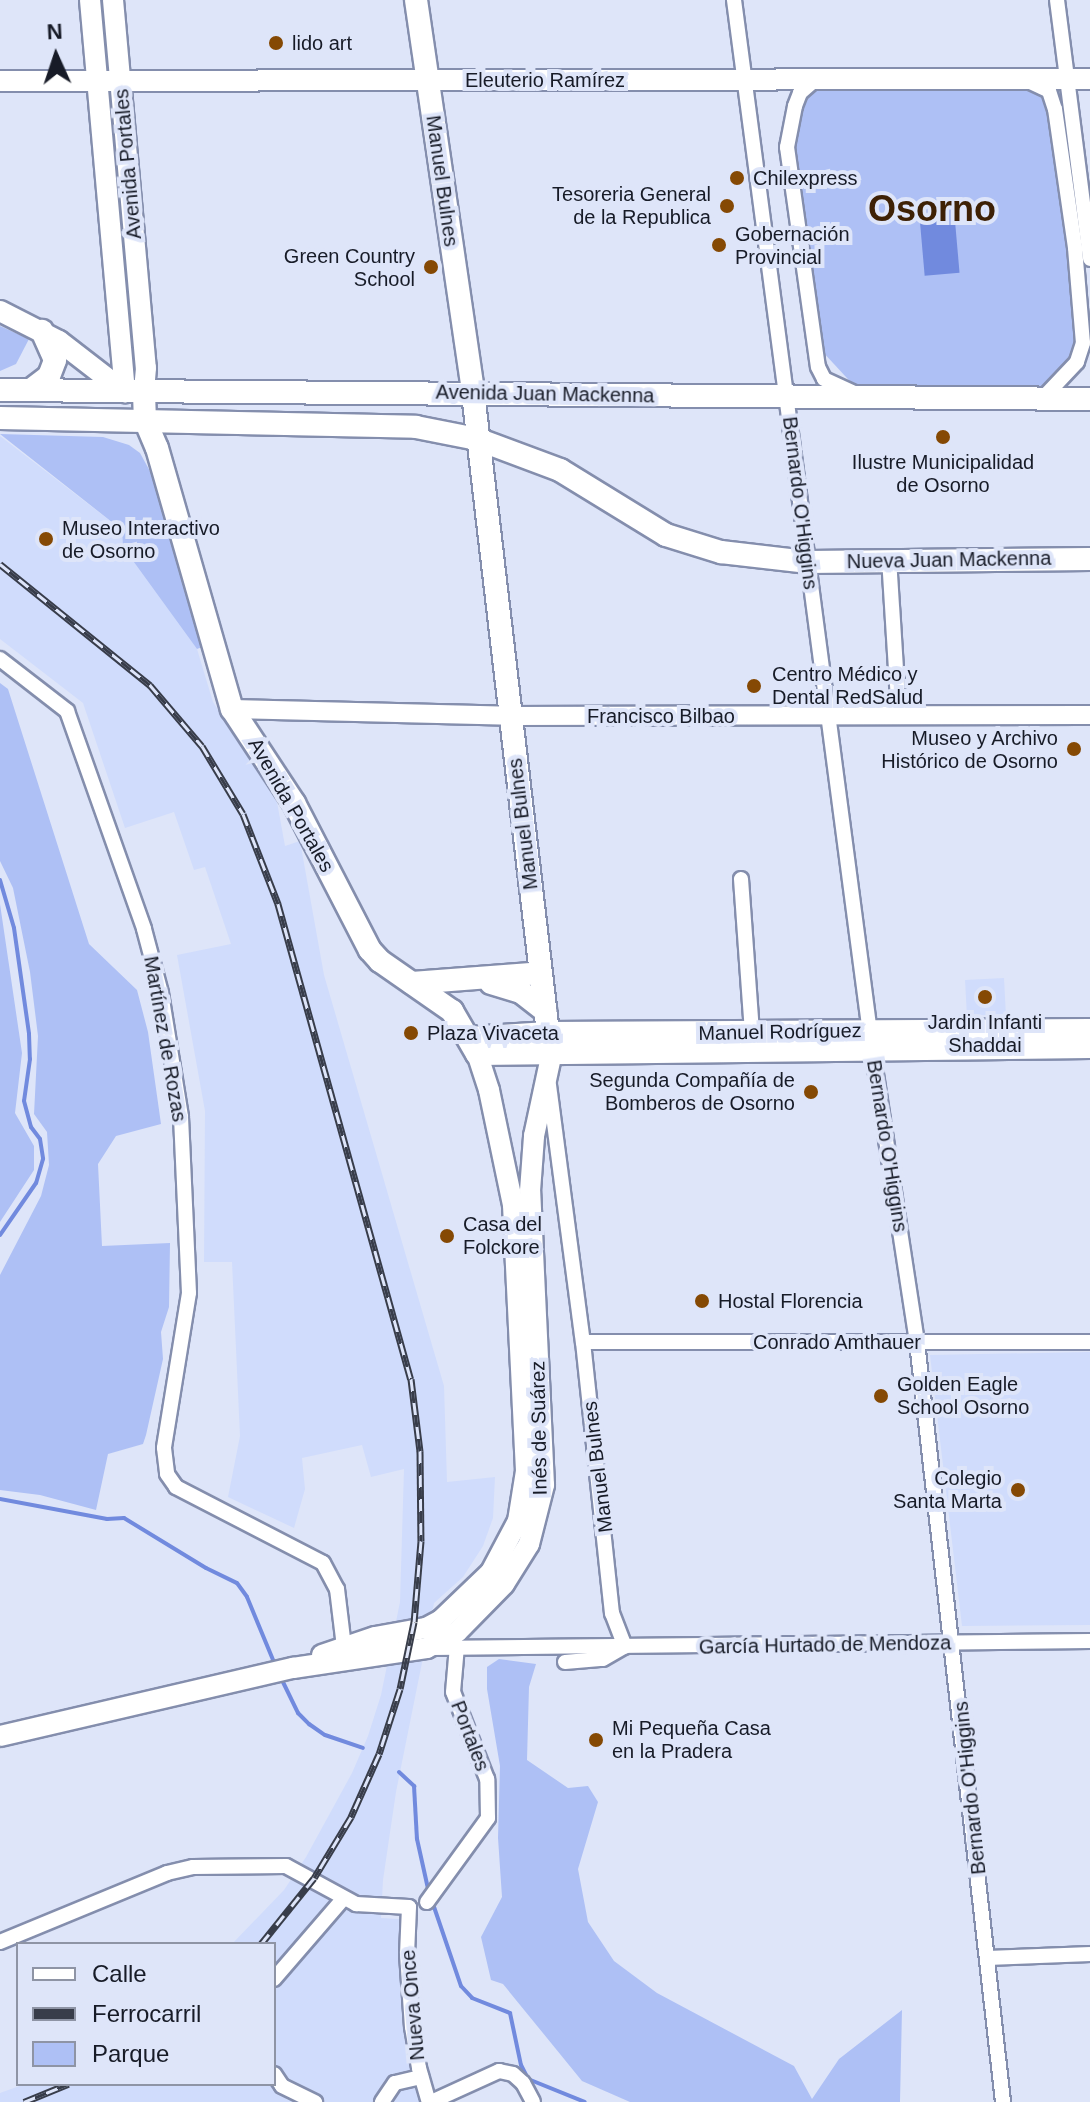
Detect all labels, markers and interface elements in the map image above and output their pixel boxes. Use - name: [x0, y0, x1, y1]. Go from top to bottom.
- north arrow: [16, 16, 96, 96]
- text: N: [46, 19, 63, 44]
- place label: lido art: [292, 31, 352, 55]
- marker: lido art: [267, 34, 285, 52]
- street label: Eleuterio Ramírez: [465, 68, 625, 92]
- street label: Avenida Portales: [109, 88, 147, 240]
- street label: Manuel Bulnes: [421, 114, 463, 248]
- place label: Chilexpress: [753, 166, 857, 190]
- marker: Chilexpress: [728, 169, 746, 187]
- place label: Tesoreria General de la Republica: [552, 182, 711, 229]
- district label: Osorno: [868, 187, 996, 231]
- marker: Tesoreria General de la Republica: [718, 197, 736, 215]
- place label: Gobernación Provincial: [735, 222, 850, 269]
- marker: Gobernación Provincial: [710, 236, 728, 254]
- place label: Green Country School: [284, 244, 415, 291]
- marker: Green Country School: [422, 258, 440, 276]
- street label: Avenida Juan Mackenna: [435, 380, 655, 408]
- street label: Bernardo O'Higgins: [777, 415, 823, 591]
- marker: Ilustre Municipalidad de Osorno: [934, 428, 952, 446]
- place label: Ilustre Municipalidad de Osorno: [852, 450, 1034, 497]
- place label: Museo Interactivo de Osorno: [62, 516, 220, 563]
- marker: Museo Interactivo de Osorno: [37, 530, 55, 548]
- street label: Nueva Juan Mackenna: [847, 546, 1051, 574]
- place label: Centro Médico y Dental RedSalud: [772, 662, 923, 709]
- marker: Centro Médico y Dental RedSalud: [743, 675, 765, 697]
- street label: Francisco Bilbao: [587, 704, 735, 728]
- place label: Museo y Archivo Histórico de Osorno: [881, 726, 1058, 773]
- street label: Avenida Portales: [243, 734, 339, 876]
- marker: Museo y Archivo Histórico de Osorno: [1065, 740, 1083, 758]
- street label: Manuel Bulnes: [503, 757, 543, 891]
- street label: Martínez de Rozas: [139, 954, 191, 1124]
- marker: Jardin Infanti Shaddai: [976, 988, 994, 1006]
- place label: Jardin Infanti Shaddai: [928, 1010, 1042, 1057]
- street label: Manuel Rodríguez: [698, 1019, 862, 1045]
- place label: Plaza Vivaceta: [427, 1021, 559, 1045]
- marker: Plaza Vivaceta: [402, 1024, 420, 1042]
- street label: Bernardo O'Higgins: [862, 1058, 912, 1234]
- place label: Segunda Compañía de Bomberos de Osorno: [589, 1068, 795, 1115]
- marker: Segunda Compañía de Bomberos de Osorno: [802, 1083, 820, 1101]
- place label: Casa del Folckore: [463, 1212, 542, 1259]
- marker: Casa del Folckore: [438, 1227, 456, 1245]
- place label: Hostal Florencia: [718, 1289, 863, 1313]
- marker: Hostal Florencia: [693, 1292, 711, 1310]
- street label: Conrado Amthauer: [753, 1330, 921, 1354]
- street label: Inés de Suárez: [526, 1361, 552, 1495]
- place label: Golden Eagle School Osorno: [897, 1372, 1029, 1419]
- marker: Golden Eagle School Osorno: [872, 1387, 890, 1405]
- street label: Manuel Bulnes: [578, 1400, 618, 1534]
- place label: Colegio Santa Marta: [893, 1466, 1002, 1513]
- marker: Colegio Santa Marta: [1009, 1481, 1027, 1499]
- street label: García Hurtado de Mendoza: [699, 1631, 951, 1659]
- street label: Portales: [446, 1697, 494, 1775]
- street label: Bernardo O'Higgins: [949, 1700, 991, 1876]
- place label: Mi Pequeña Casa en la Pradera: [612, 1716, 771, 1763]
- marker: Mi Pequeña Casa en la Pradera: [587, 1731, 605, 1749]
- legend: [16, 1942, 276, 2086]
- street label: Nueva Once: [396, 1949, 430, 2061]
- text: Calle: [92, 1960, 147, 1987]
- text: Ferrocarril: [92, 2000, 201, 2027]
- text: Parque: [92, 2040, 169, 2067]

